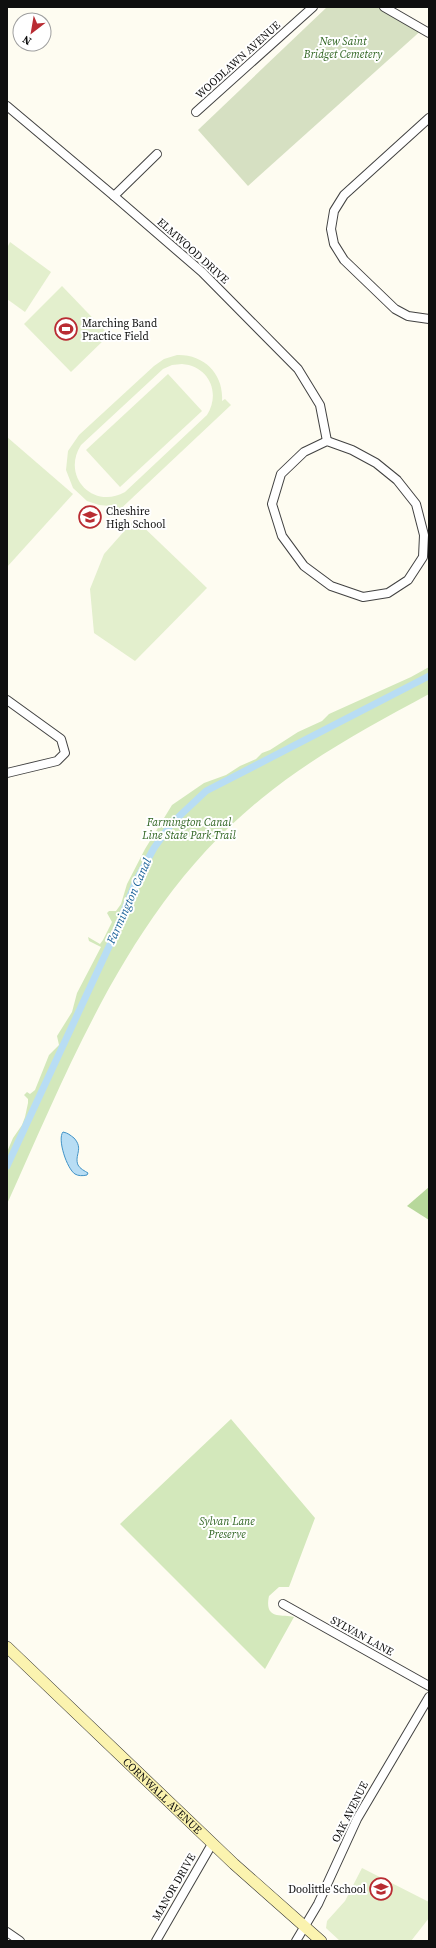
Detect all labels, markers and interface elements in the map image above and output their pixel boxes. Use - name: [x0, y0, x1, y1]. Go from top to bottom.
- north arrow: [12, 12, 52, 52]
- street label: WOODLAWN AVENUE: [192, 18, 284, 102]
- text: N: [20, 32, 34, 49]
- park label: New Saint Bridget Cemetery: [303, 34, 383, 62]
- street label: ELMWOOD DRIVE: [154, 215, 232, 287]
- sports icon: Marching Band Practice Field: [53, 316, 79, 342]
- place label: Marching Band Practice Field: [82, 316, 158, 344]
- school or university icon: Cheshire High School: [77, 504, 103, 530]
- place label: Cheshire High School: [106, 504, 165, 532]
- park label: Farmington Canal Line State Park Trail: [141, 815, 237, 843]
- water label: Farmington Canal: [102, 855, 155, 947]
- park label: Sylvan Lane Preserve: [199, 1514, 255, 1542]
- street label: SYLVAN LANE: [328, 1613, 396, 1660]
- street label: CORNWALL AVENUE: [120, 1754, 206, 1837]
- street label: OAK AVENUE: [328, 1778, 372, 1845]
- street label: MANOR DRIVE: [149, 1850, 199, 1923]
- school or university icon: Doolittle School: [368, 1876, 394, 1902]
- place label: Doolittle School: [288, 1882, 366, 1897]

